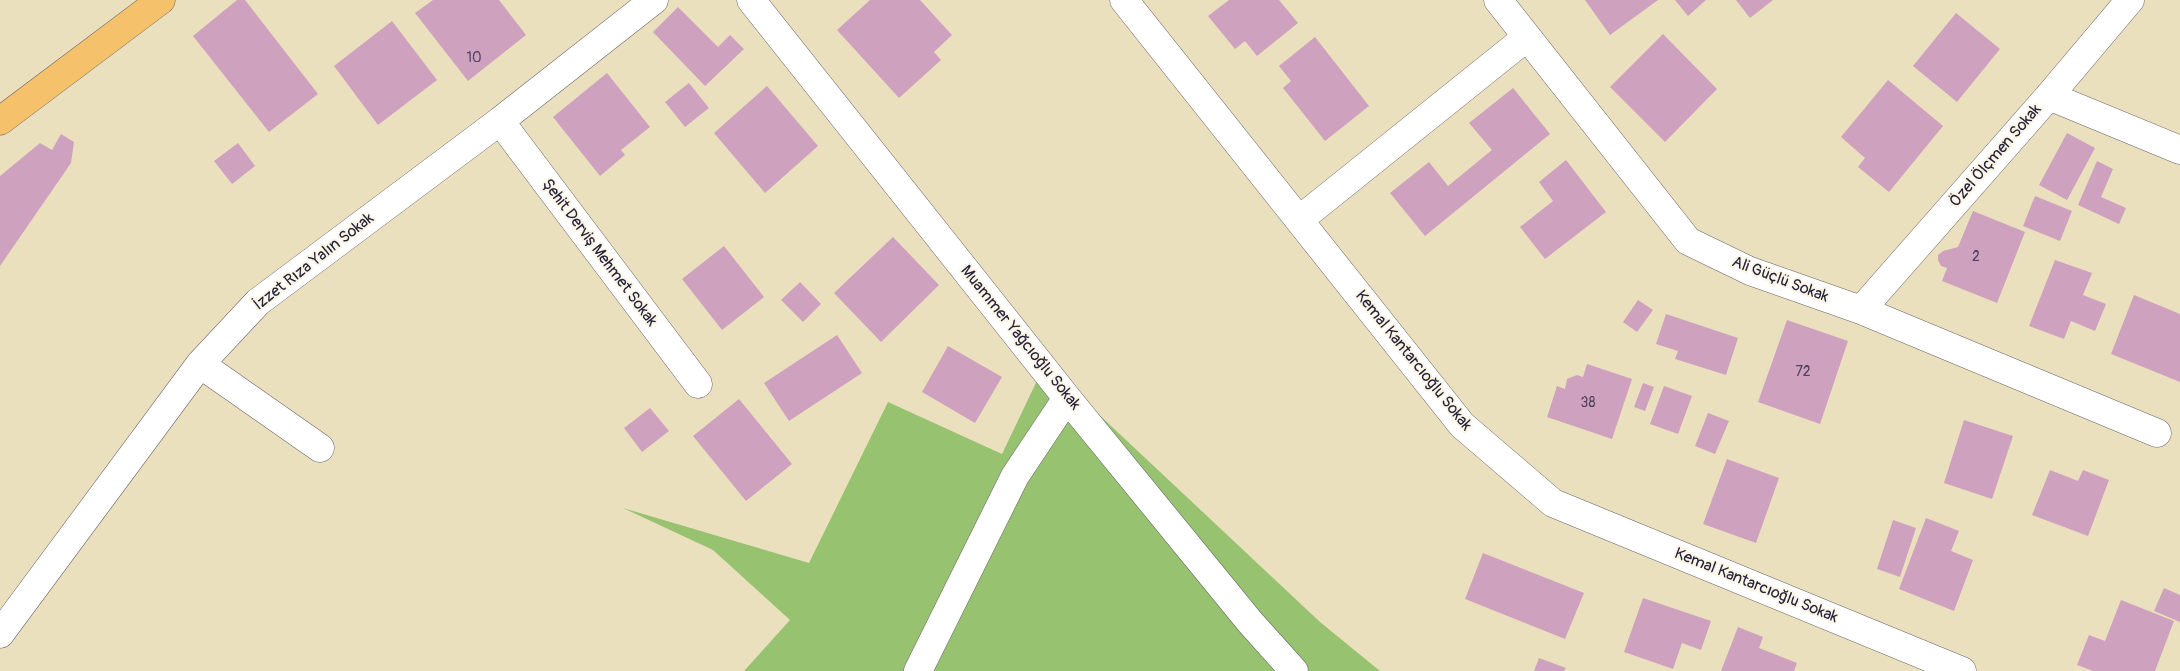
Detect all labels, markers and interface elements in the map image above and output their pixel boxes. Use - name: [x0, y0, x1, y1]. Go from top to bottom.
- house number: 10: [466, 50, 482, 66]
- street label: Özel Ölçmen Sokak: [1946, 101, 2046, 211]
- street label: Şehit Derviş Mehmet Sokak: [537, 175, 661, 331]
- street label: İzzet Rıza Yalın Sokak: [250, 209, 378, 315]
- house number: 2: [1972, 249, 1980, 265]
- street label: Ali Güçlü Sokak: [1729, 253, 1831, 307]
- street label: Muammer Yağcıoğlu Sokak: [956, 262, 1084, 414]
- street label: Kemal Kantarcıoğlu Sokak: [1351, 287, 1475, 435]
- house number: 72: [1795, 364, 1811, 380]
- house number: 38: [1581, 395, 1595, 411]
- street label: Kemal Kantarcıoğlu Sokak: [1671, 544, 1841, 628]

